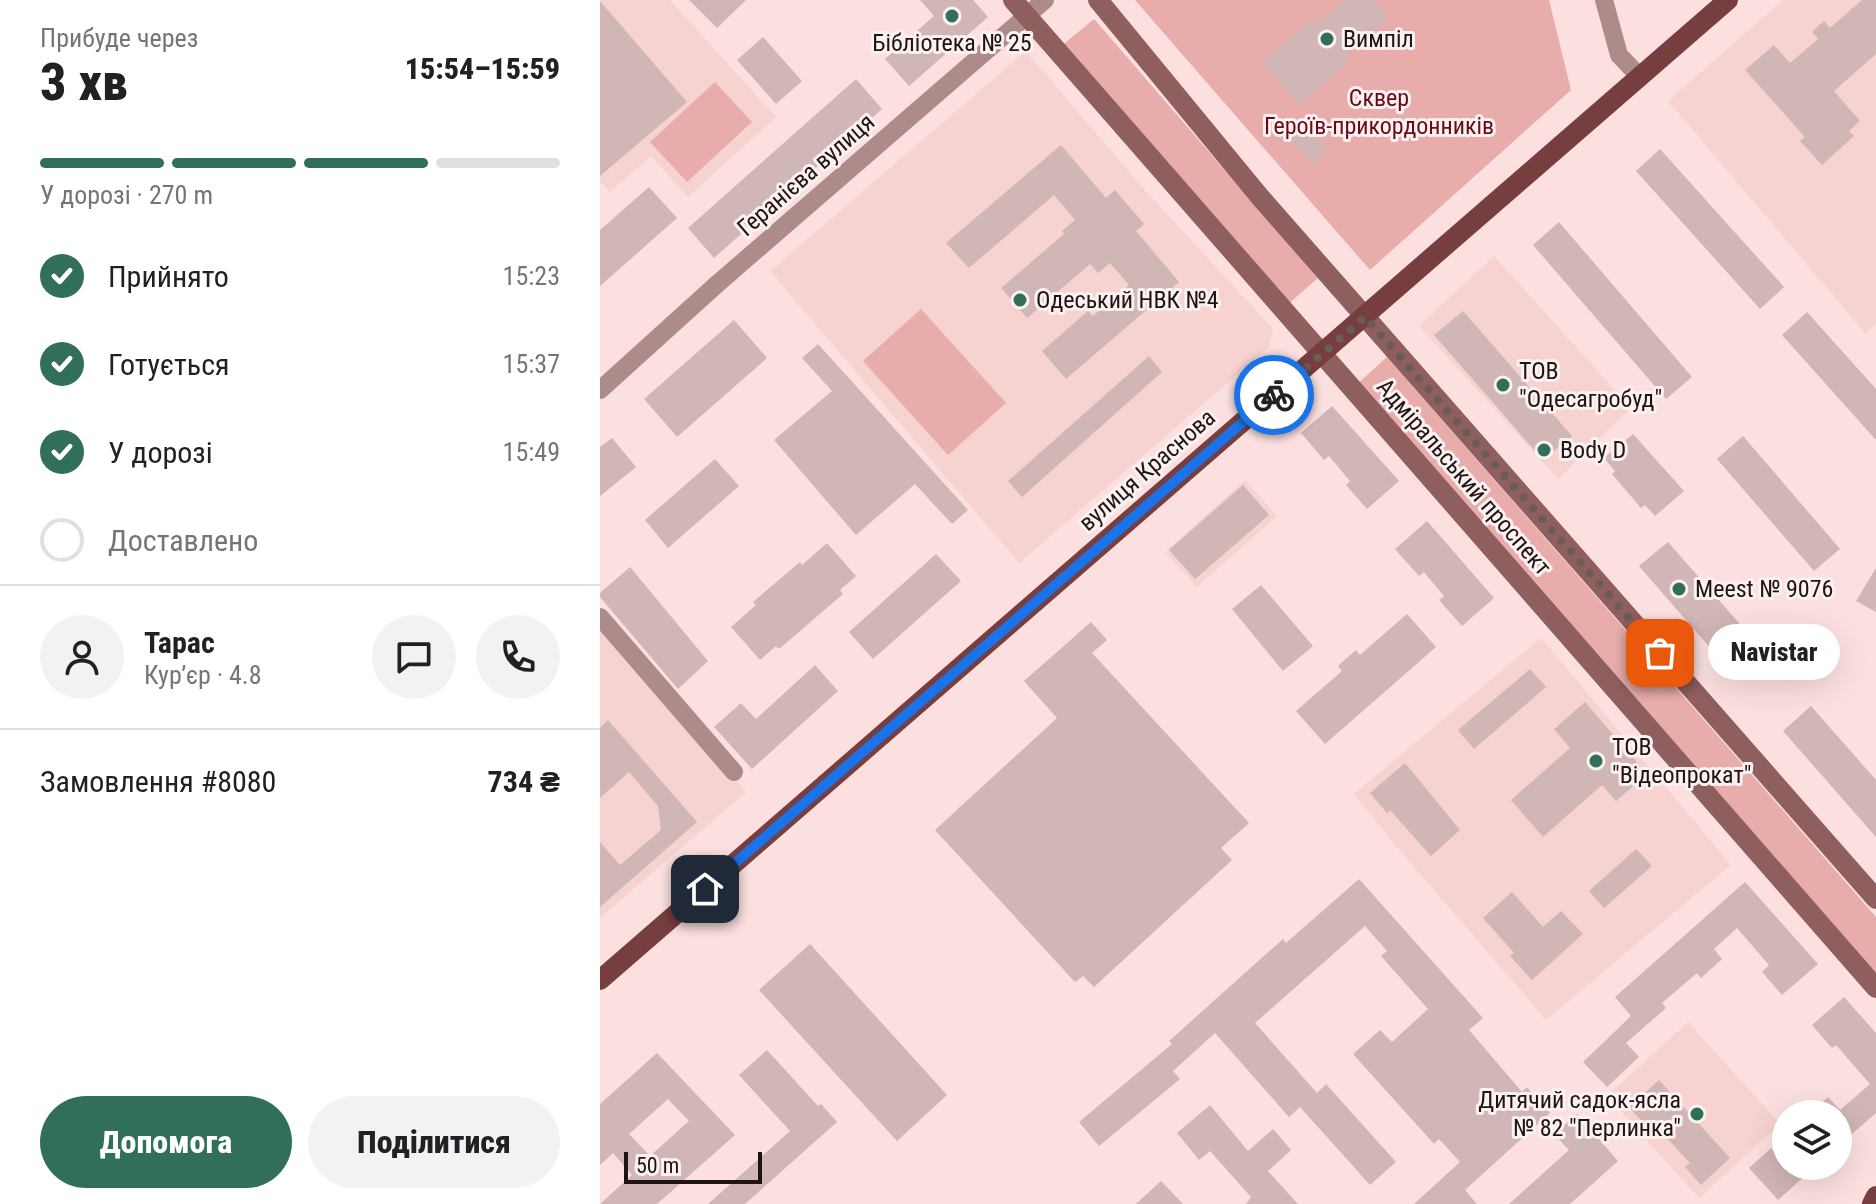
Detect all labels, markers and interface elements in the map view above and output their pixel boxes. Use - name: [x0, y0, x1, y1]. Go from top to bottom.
- marker: Бібліотека № 25: [943, 7, 961, 25]
- text: Прибуде через: [40, 23, 198, 53]
- place label: Вимпіл: [1343, 25, 1414, 53]
- place label: Бібліотека № 25: [872, 29, 1032, 57]
- marker: Вимпіл: [1318, 30, 1336, 48]
- text: 15:54–15:59: [405, 51, 560, 86]
- text: 3 хв: [40, 52, 128, 113]
- park label: Сквер Героїв-прикордонників: [1264, 84, 1494, 140]
- street label: Геранієва вулиця: [732, 108, 880, 242]
- text: У дорозі · 270 m: [40, 180, 213, 210]
- icon: check: [40, 254, 84, 298]
- text: Прийнято: [108, 259, 229, 294]
- text: 15:23: [503, 261, 560, 291]
- place label: Одеський НВК №4: [1036, 286, 1219, 314]
- marker: Одеський НВК №4: [1011, 291, 1029, 309]
- icon: check: [40, 342, 84, 386]
- text: Готується: [108, 347, 229, 382]
- text: 15:37: [503, 349, 560, 379]
- courier: [1234, 355, 1314, 435]
- place label: ТОВ "Одесагробуд": [1519, 357, 1662, 413]
- icon: bike: [1252, 373, 1296, 417]
- street label: Адміральський проспект: [1371, 373, 1557, 581]
- marker: ТОВ "Одесагробуд": [1494, 376, 1512, 394]
- street label: вулиця Краснова: [1073, 403, 1221, 537]
- icon: check: [40, 430, 84, 474]
- text: У дорозі: [108, 435, 213, 470]
- place label: Body D: [1560, 436, 1626, 464]
- text: 15:49: [503, 437, 560, 467]
- marker: Body D: [1535, 441, 1553, 459]
- text: Доставлено: [108, 523, 258, 558]
- place label: Meest № 9076: [1695, 575, 1833, 603]
- marker: Meest № 9076: [1670, 580, 1688, 598]
- button: person: [40, 615, 124, 699]
- button: chat: [372, 615, 456, 699]
- button: phone: [476, 615, 560, 699]
- pin: [1626, 619, 1694, 687]
- text: Тарас: [144, 625, 215, 660]
- callout: Navistar: [1708, 625, 1840, 681]
- icon: bag: [1638, 631, 1682, 675]
- text: Navistar: [1730, 637, 1818, 667]
- text: Кур’єр · 4.8: [144, 660, 262, 690]
- place label: ТОВ "Відеопрокат": [1612, 733, 1751, 789]
- marker: ТОВ "Відеопрокат": [1587, 752, 1605, 770]
- text: Замовлення #8080: [40, 764, 276, 799]
- text: 734 ₴: [488, 764, 560, 799]
- pin: [671, 855, 739, 923]
- icon: home: [683, 867, 727, 911]
- place label: Дитячий садок-ясла № 82 "Перлинка": [1478, 1086, 1681, 1142]
- button: Допомога: [40, 1096, 292, 1188]
- button: Поділитися: [308, 1096, 560, 1188]
- map controls: [1772, 1100, 1852, 1180]
- button: layers: [1772, 1100, 1852, 1180]
- marker: Дитячий садок-ясла № 82 "Перлинка": [1688, 1105, 1706, 1123]
- scale bar: [624, 1148, 762, 1184]
- text: 50 m: [636, 1153, 679, 1178]

